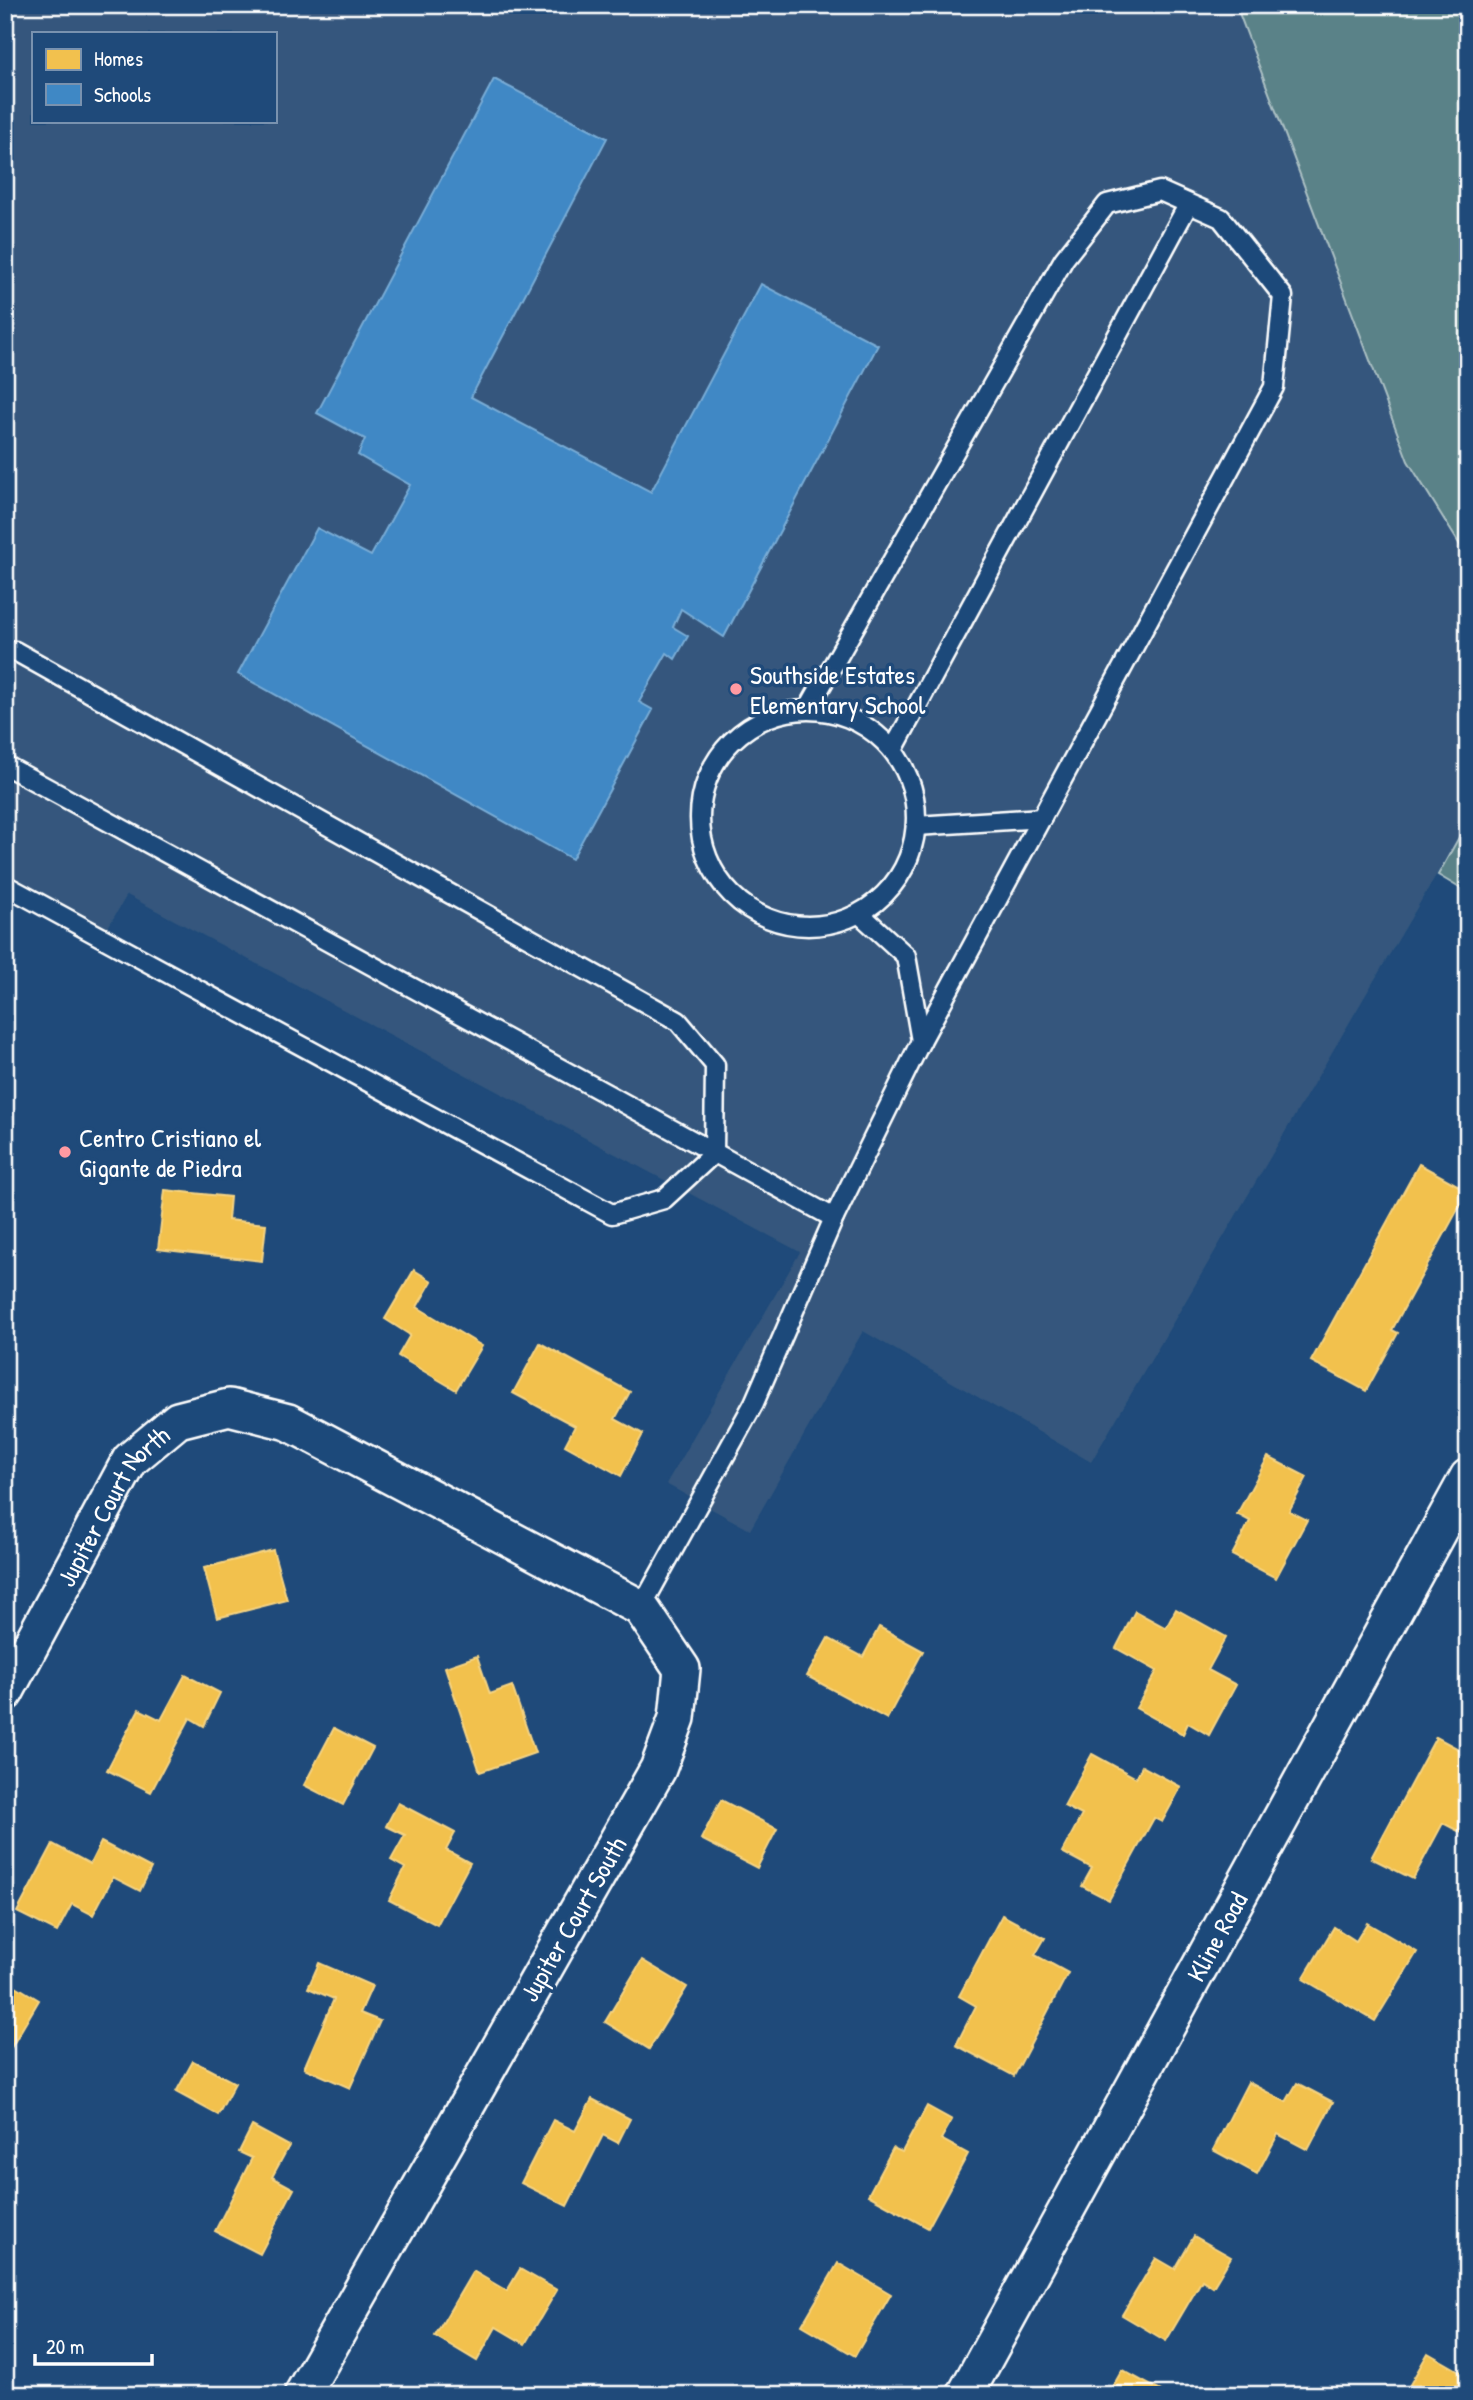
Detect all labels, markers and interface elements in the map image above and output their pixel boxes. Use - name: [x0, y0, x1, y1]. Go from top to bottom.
- legend: [32, 32, 276, 122]
- text: Homes: [94, 44, 143, 73]
- text: Schools: [94, 80, 151, 109]
- place label: Southside Estates Elementary School: [750, 657, 926, 722]
- marker: Southside Estates Elementary School: [728, 681, 744, 697]
- place label: Centro Cristiano el Gigante de Piedra: [79, 1120, 261, 1185]
- marker: Centro Cristiano el Gigante de Piedra: [57, 1144, 73, 1160]
- street label: Jupiter Court North: [48, 1417, 177, 1592]
- street label: Jupiter Court South: [512, 1830, 634, 2008]
- street label: Kline Road: [1178, 1885, 1255, 1987]
- scale bar: [35, 2323, 152, 2367]
- text: 20 m: [46, 2332, 84, 2361]

